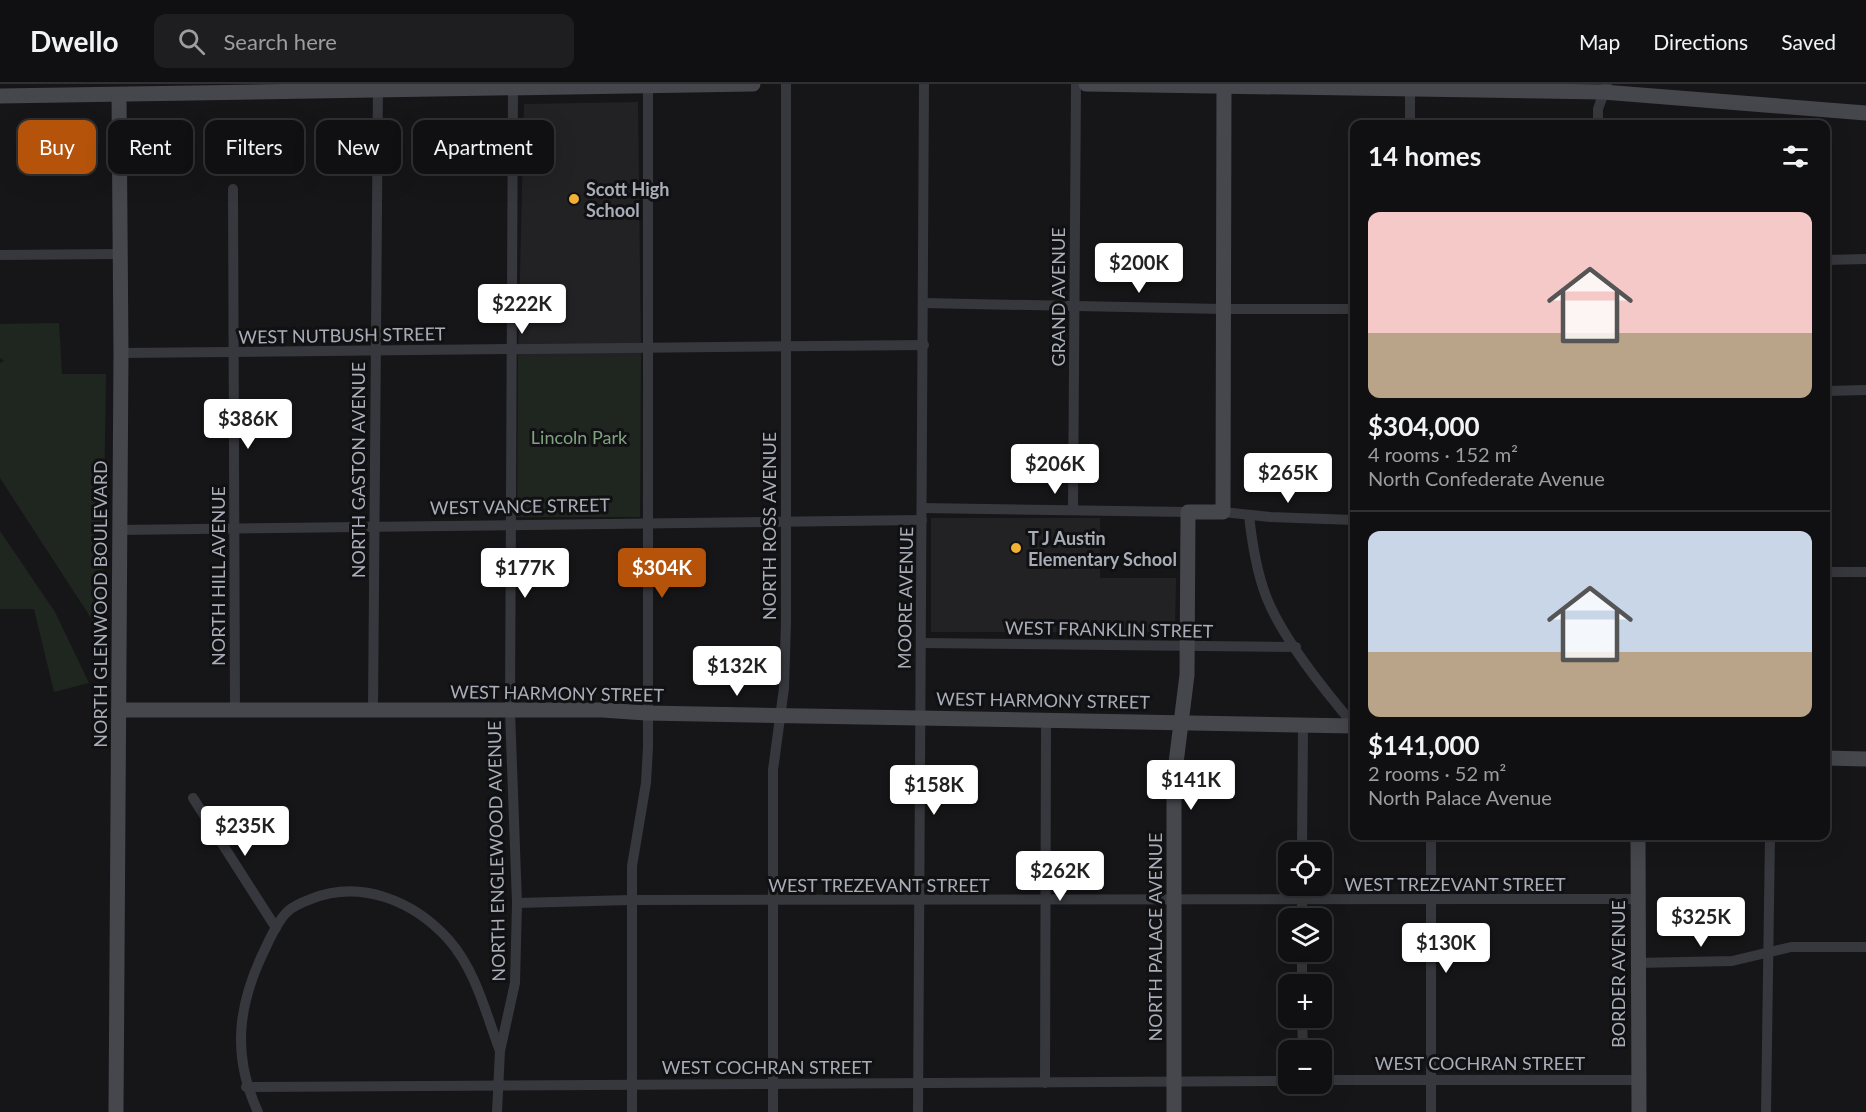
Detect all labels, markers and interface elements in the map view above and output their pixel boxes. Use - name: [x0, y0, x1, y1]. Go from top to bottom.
- search box: [154, 14, 574, 68]
- text: Dwello: [30, 24, 118, 58]
- icon: search: [175, 25, 208, 58]
- text: Search here: [223, 28, 337, 55]
- text: Map: [1579, 29, 1620, 54]
- text: Directions: [1653, 29, 1748, 54]
- text: Saved: [1781, 29, 1836, 54]
- chip: Buy: [18, 120, 96, 174]
- chip: Rent: [108, 120, 193, 174]
- chip: Filters: [205, 120, 304, 174]
- chip: New: [316, 120, 401, 174]
- chip: Apartment: [413, 120, 554, 174]
- text: 14 homes: [1368, 140, 1481, 172]
- icon: filters: [1779, 140, 1812, 173]
- place label: Scott High School: [586, 178, 670, 221]
- marker: Scott High School: [567, 192, 581, 206]
- street label: GRAND AVENUE: [1047, 227, 1069, 367]
- pin: $200K: [1097, 243, 1181, 294]
- text: $200K: [1109, 250, 1169, 274]
- icon: home: [1536, 251, 1644, 359]
- pin: $222K: [480, 284, 564, 335]
- text: $222K: [492, 291, 552, 315]
- street label: WEST NUTBUSH STREET: [238, 322, 446, 348]
- street label: NORTH GASTON AVENUE: [347, 362, 369, 578]
- pin: $386K: [206, 399, 290, 450]
- text: $386K: [218, 406, 278, 430]
- text: $304,000: [1368, 410, 1480, 442]
- park label: Lincoln Park: [531, 426, 628, 448]
- street label: NORTH ROSS AVENUE: [758, 432, 780, 620]
- text: 4 rooms · 152 m²: [1368, 442, 1518, 466]
- pin: $206K: [1013, 444, 1097, 495]
- text: $206K: [1025, 451, 1085, 475]
- pin: $265K: [1246, 453, 1330, 504]
- street label: NORTH GLENWOOD BOULEVARD: [89, 460, 111, 748]
- text: $265K: [1258, 460, 1318, 484]
- text: North Confederate Avenue: [1368, 466, 1605, 490]
- street label: NORTH HILL AVENUE: [207, 486, 229, 666]
- street label: WEST VANCE STREET: [430, 493, 611, 519]
- street label: MOORE AVENUE: [893, 527, 917, 669]
- place label: T J Austin Elementary School: [1028, 527, 1177, 570]
- marker: T J Austin Elementary School: [1009, 541, 1023, 555]
- pin: $177K: [483, 548, 567, 599]
- pin: $304K: [620, 548, 704, 599]
- text: $177K: [495, 555, 555, 579]
- text: $304K: [632, 555, 692, 579]
- icon: home: [1536, 570, 1644, 678]
- street label: WEST FRANKLIN STREET: [1005, 616, 1214, 642]
- pin: $132K: [695, 646, 779, 697]
- text: $132K: [707, 653, 767, 677]
- street label: WEST HARMONY STREET: [450, 680, 664, 706]
- street label: WEST HARMONY STREET: [936, 687, 1150, 713]
- street label: NORTH ENGLEWOOD AVENUE: [483, 720, 509, 982]
- text: $141,000: [1368, 729, 1480, 761]
- pin: $141K: [1149, 760, 1233, 811]
- text: 2 rooms · 52 m²: [1368, 761, 1506, 785]
- pin: $158K: [892, 765, 976, 816]
- text: $141K: [1161, 767, 1221, 791]
- text: $158K: [904, 772, 964, 796]
- text: North Palace Avenue: [1368, 785, 1552, 809]
- pin: $235K: [203, 806, 287, 857]
- text: $235K: [215, 813, 275, 837]
- street label: NORTH PALACE AVENUE: [1144, 833, 1166, 1041]
- map controls: [1278, 842, 1332, 1094]
- button: locate: [1278, 842, 1332, 896]
- pin: $262K: [1018, 851, 1102, 902]
- text: $262K: [1030, 858, 1090, 882]
- street label: WEST TREZEVANT STREET: [1344, 873, 1566, 895]
- street label: WEST TREZEVANT STREET: [768, 874, 990, 896]
- pin: $325K: [1659, 897, 1743, 948]
- street label: BORDER AVENUE: [1607, 900, 1629, 1048]
- text: $325K: [1671, 904, 1731, 928]
- button: layers: [1278, 908, 1332, 962]
- pin: $130K: [1404, 923, 1488, 974]
- text: $130K: [1416, 930, 1476, 954]
- button: +: [1278, 974, 1332, 1028]
- button: −: [1278, 1040, 1332, 1094]
- street label: WEST COCHRAN STREET: [1375, 1052, 1586, 1074]
- street label: WEST COCHRAN STREET: [662, 1056, 873, 1078]

